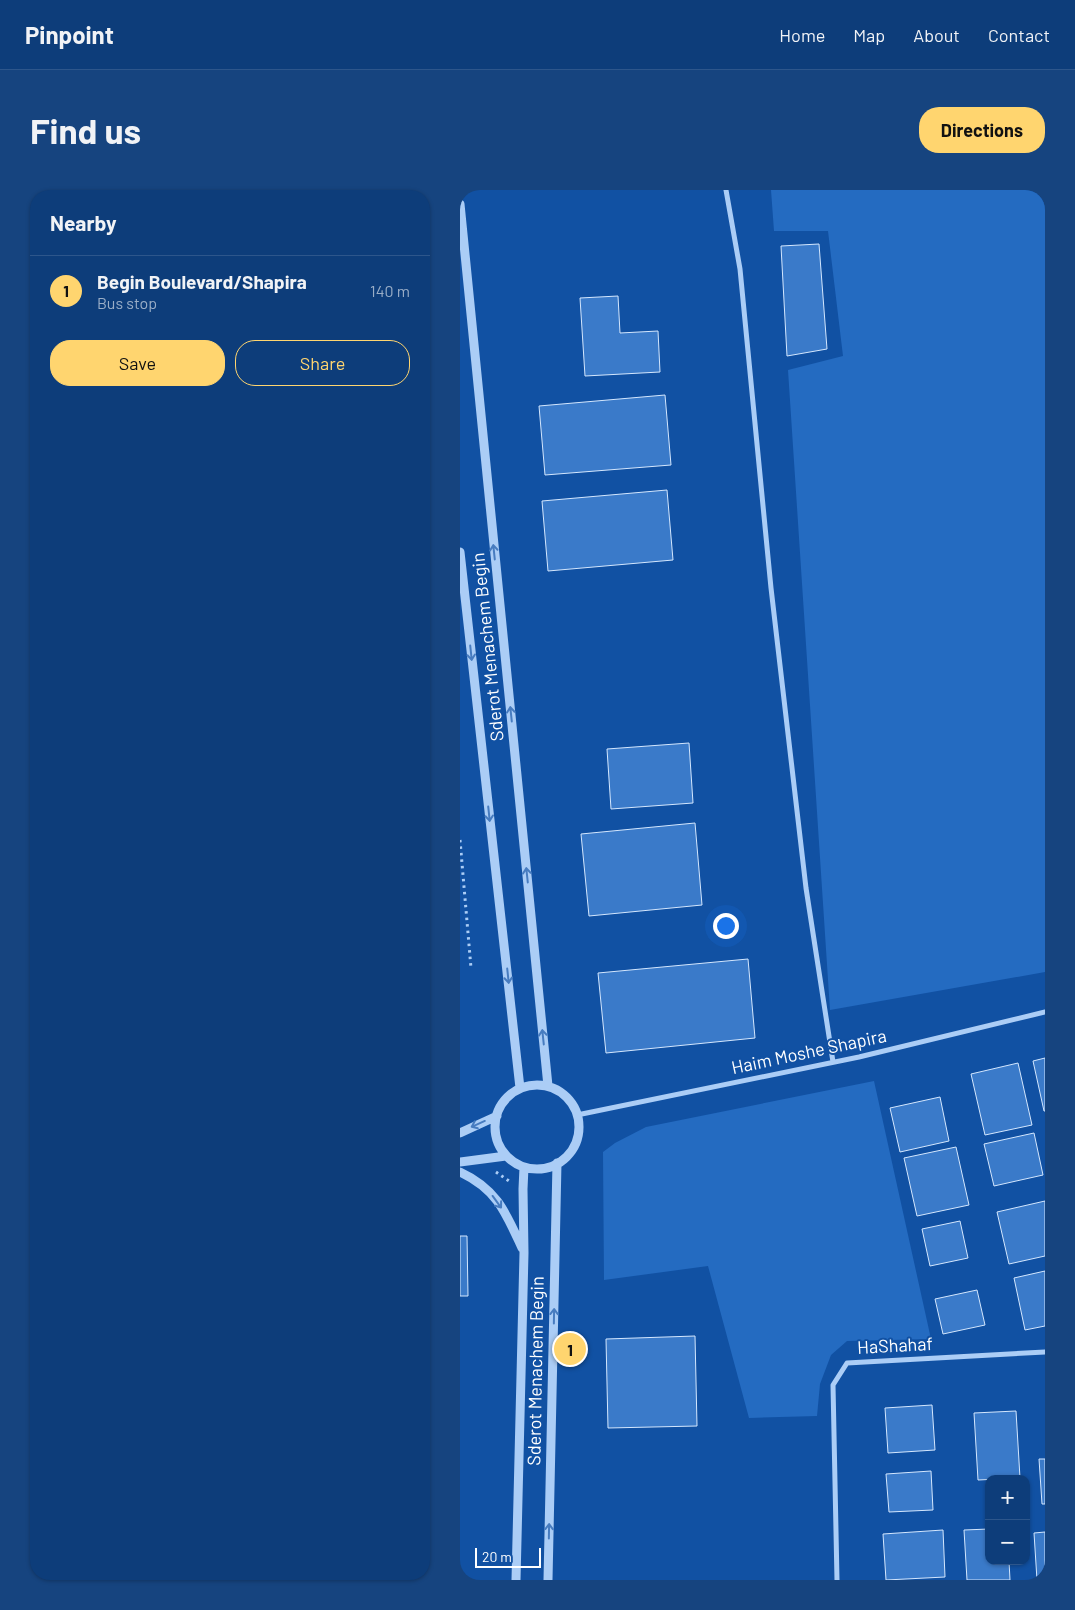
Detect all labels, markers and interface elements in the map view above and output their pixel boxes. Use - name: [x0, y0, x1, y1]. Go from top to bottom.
- text: Pinpoint: [25, 20, 114, 49]
- text: Home: [779, 24, 825, 46]
- text: Map: [853, 24, 885, 46]
- text: About: [913, 24, 960, 46]
- text: Contact: [988, 24, 1050, 46]
- button: Directions: [919, 107, 1045, 153]
- text: Find us: [30, 109, 141, 151]
- text: Nearby: [50, 210, 116, 235]
- text: Begin Boulevard/Shapira: [97, 270, 307, 293]
- text: 1: [63, 281, 69, 300]
- text: 140 m: [370, 281, 410, 300]
- text: Bus stop: [97, 293, 157, 312]
- button: Save: [50, 340, 225, 386]
- button: Share: [235, 340, 410, 386]
- one-way arrow: [490, 544, 499, 560]
- street label: Sderot Menachem Begin: [466, 552, 508, 742]
- one-way arrow: [466, 645, 476, 661]
- one-way arrow: [506, 706, 515, 722]
- one-way arrow: [484, 806, 494, 822]
- one-way arrow: [522, 868, 531, 884]
- your location: [713, 913, 739, 939]
- one-way arrow: [503, 968, 513, 984]
- street label: Haim Moshe Shapira: [729, 1024, 888, 1078]
- one-way arrow: [538, 1029, 547, 1045]
- one-way arrow: [471, 1120, 486, 1130]
- one-way arrow: [492, 1194, 502, 1208]
- street label: Sderot Menachem Begin: [522, 1276, 548, 1466]
- one-way arrow: [549, 1309, 559, 1325]
- pin: 1: [554, 1330, 586, 1368]
- street label: HaShahaf: [857, 1332, 933, 1358]
- map controls: [985, 1475, 1030, 1565]
- button: +: [985, 1475, 1030, 1520]
- button: −: [985, 1520, 1030, 1565]
- one-way arrow: [544, 1524, 554, 1540]
- scale bar: [475, 1545, 541, 1568]
- text: 20 m: [482, 1548, 512, 1565]

